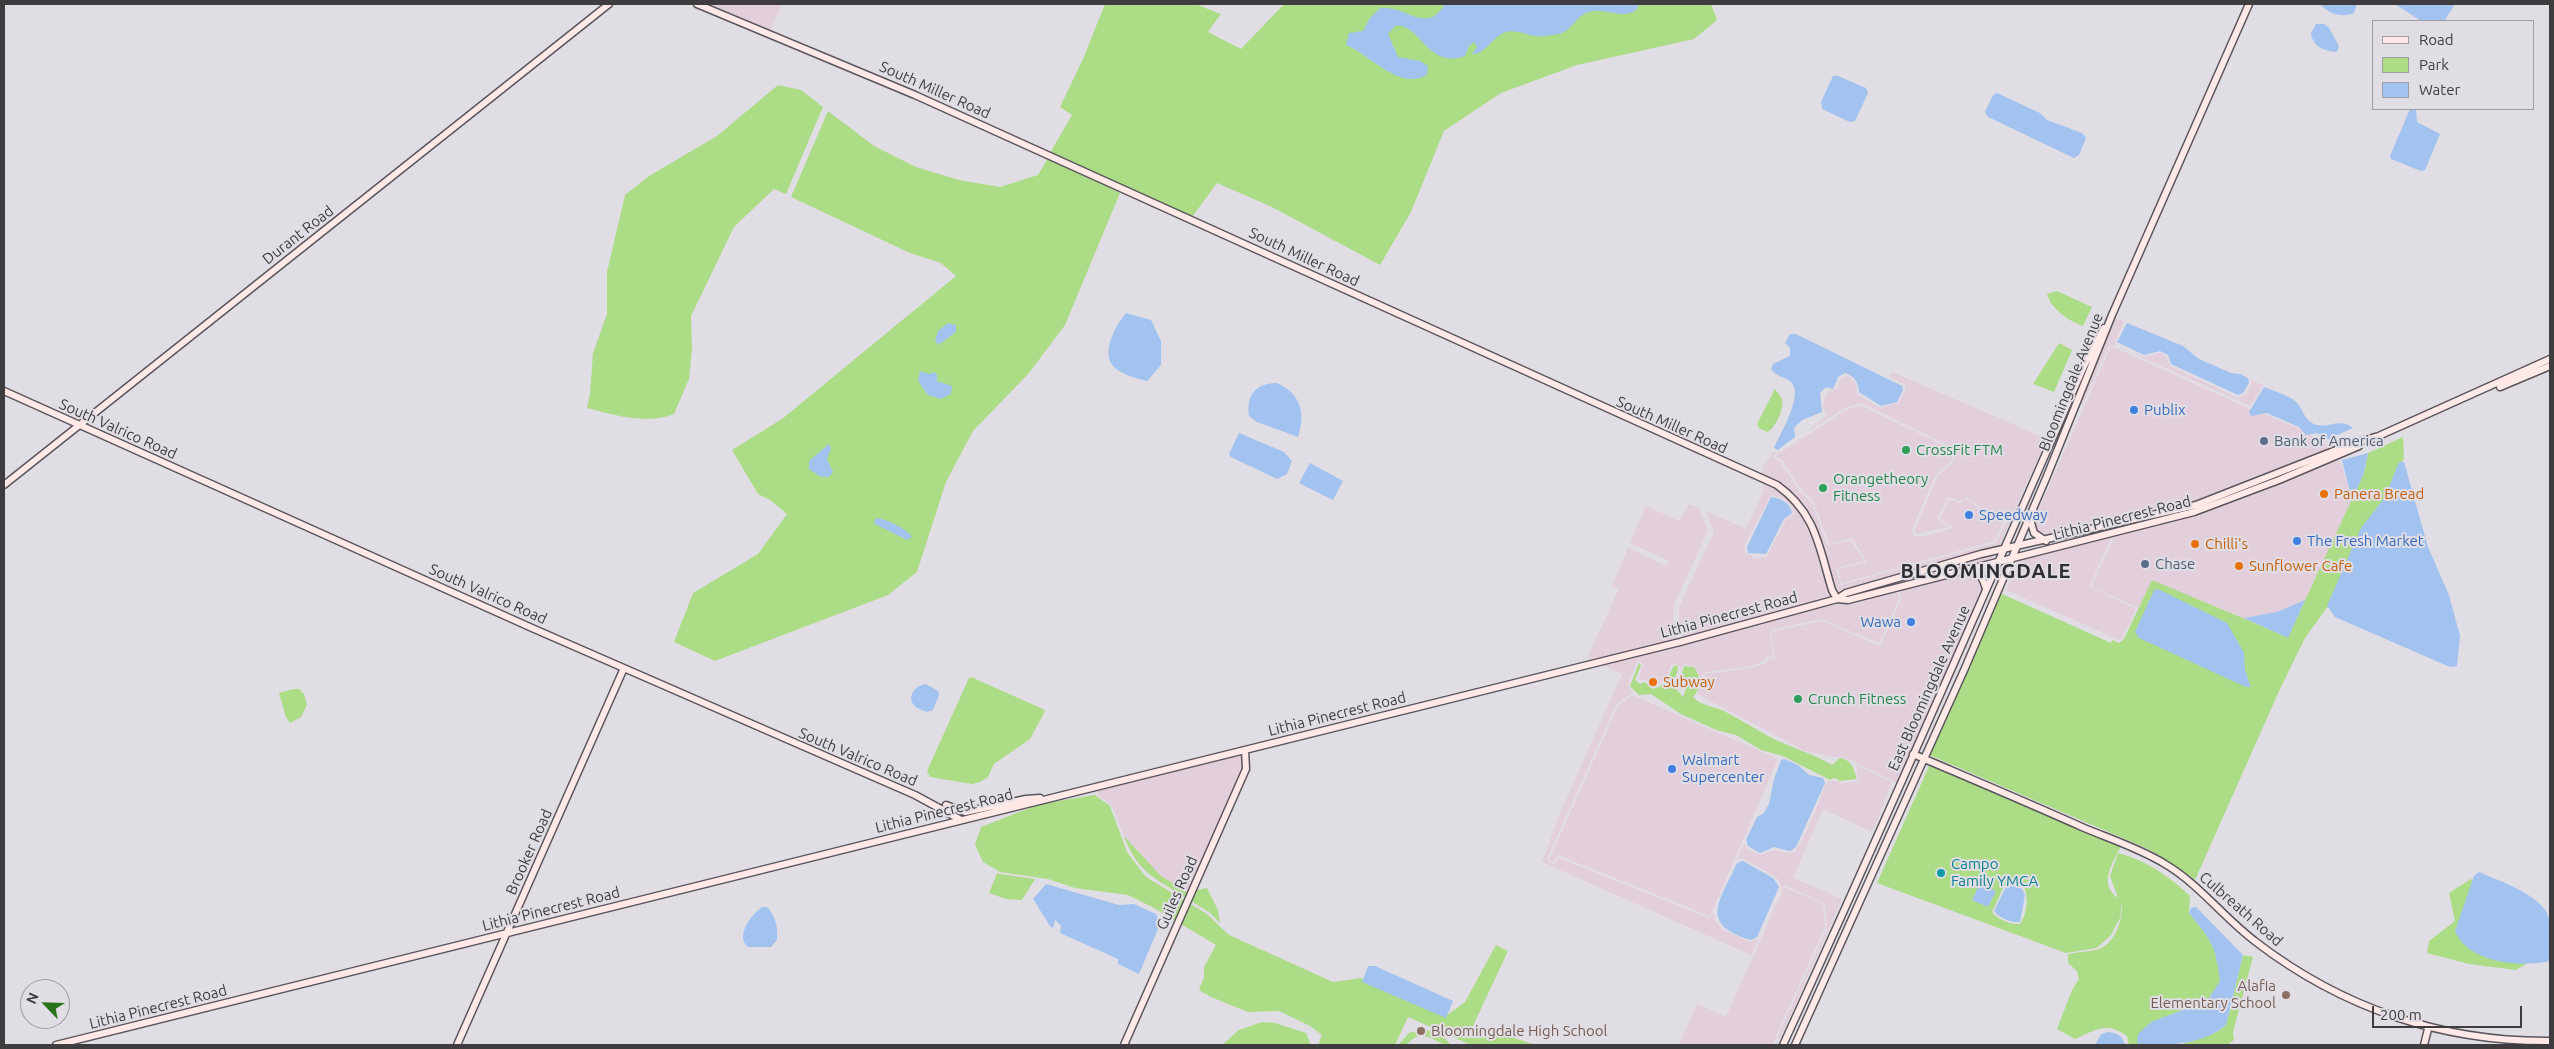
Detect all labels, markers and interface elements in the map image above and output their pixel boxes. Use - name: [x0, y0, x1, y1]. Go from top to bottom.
- legend: [2372, 20, 2534, 110]
- text: Road: [2419, 31, 2454, 48]
- text: Park: [2419, 56, 2449, 73]
- street label: South Miller Road: [877, 57, 993, 123]
- text: Water: [2419, 81, 2460, 98]
- street label: Durant Road: [259, 202, 337, 268]
- street label: South Miller Road: [1246, 224, 1362, 290]
- street label: Bloomingdale Avenue: [2035, 310, 2107, 454]
- street label: South Miller Road: [1614, 392, 1730, 458]
- street label: South Valrico Road: [56, 395, 180, 463]
- place label: Publix: [2144, 401, 2185, 419]
- marker: Publix: [2128, 404, 2140, 416]
- place label: Bank of America: [2274, 432, 2384, 450]
- marker: Bank of America: [2258, 435, 2270, 447]
- place label: CrossFit FTM: [1916, 441, 2003, 459]
- marker: CrossFit FTM: [1900, 444, 1912, 456]
- place label: Orangetheory Fitness: [1833, 470, 1928, 505]
- marker: Orangetheory Fitness: [1817, 482, 1829, 494]
- place label: Panera Bread: [2334, 485, 2424, 503]
- marker: Panera Bread: [2318, 488, 2330, 500]
- street label: Lithia Pinecrest Road: [2051, 492, 2193, 544]
- place label: Speedway: [1979, 506, 2048, 524]
- marker: Speedway: [1963, 509, 1975, 521]
- place label: The Fresh Market: [2307, 532, 2424, 550]
- place label: Chilli's: [2205, 535, 2248, 553]
- marker: The Fresh Market: [2291, 535, 2303, 547]
- marker: Chilli's: [2189, 538, 2201, 550]
- place label: Chase: [2155, 555, 2195, 573]
- place label: Sunflower Cafe: [2249, 557, 2352, 575]
- marker: Chase: [2139, 558, 2151, 570]
- district label: BLOOMINGDALE: [1899, 559, 2073, 583]
- street label: South Valrico Road: [426, 560, 550, 628]
- marker: Sunflower Cafe: [2233, 560, 2245, 572]
- street label: Lithia Pinecrest Road: [1658, 588, 1800, 642]
- street label: East Bloomingdale Avenue: [1884, 602, 1974, 774]
- place label: Wawa: [1860, 613, 1901, 631]
- marker: Wawa: [1905, 616, 1917, 628]
- place label: Subway: [1663, 673, 1715, 691]
- marker: Subway: [1647, 676, 1659, 688]
- street label: Lithia Pinecrest Road: [1266, 688, 1408, 740]
- place label: Crunch Fitness: [1808, 690, 1906, 708]
- marker: Crunch Fitness: [1792, 693, 1804, 705]
- street label: South Valrico Road: [796, 724, 920, 790]
- place label: Walmart Supercenter: [1682, 751, 1765, 786]
- marker: Walmart Supercenter: [1666, 763, 1678, 775]
- street label: Lithia Pinecrest Road: [873, 785, 1015, 837]
- street label: Brooker Road: [502, 806, 556, 898]
- street label: Guiles Road: [1153, 853, 1201, 933]
- place label: Campo Family YMCA: [1951, 855, 2038, 890]
- marker: Campo Family YMCA: [1935, 867, 1947, 879]
- street label: Culbreath Road: [2196, 868, 2286, 950]
- street label: Lithia Pinecrest Road: [480, 883, 622, 935]
- place label: Alafia Elementary School: [2150, 977, 2276, 1012]
- north arrow: [20, 979, 70, 1029]
- street label: Lithia Pinecrest Road: [87, 981, 229, 1033]
- marker: Alafia Elementary School: [2280, 989, 2292, 1001]
- text: N: [23, 990, 42, 1006]
- scale bar: [2374, 996, 2524, 1028]
- text: 200 m: [2380, 1006, 2422, 1023]
- place label: Bloomingdale High School: [1431, 1022, 1608, 1040]
- marker: Bloomingdale High School: [1415, 1025, 1427, 1037]

